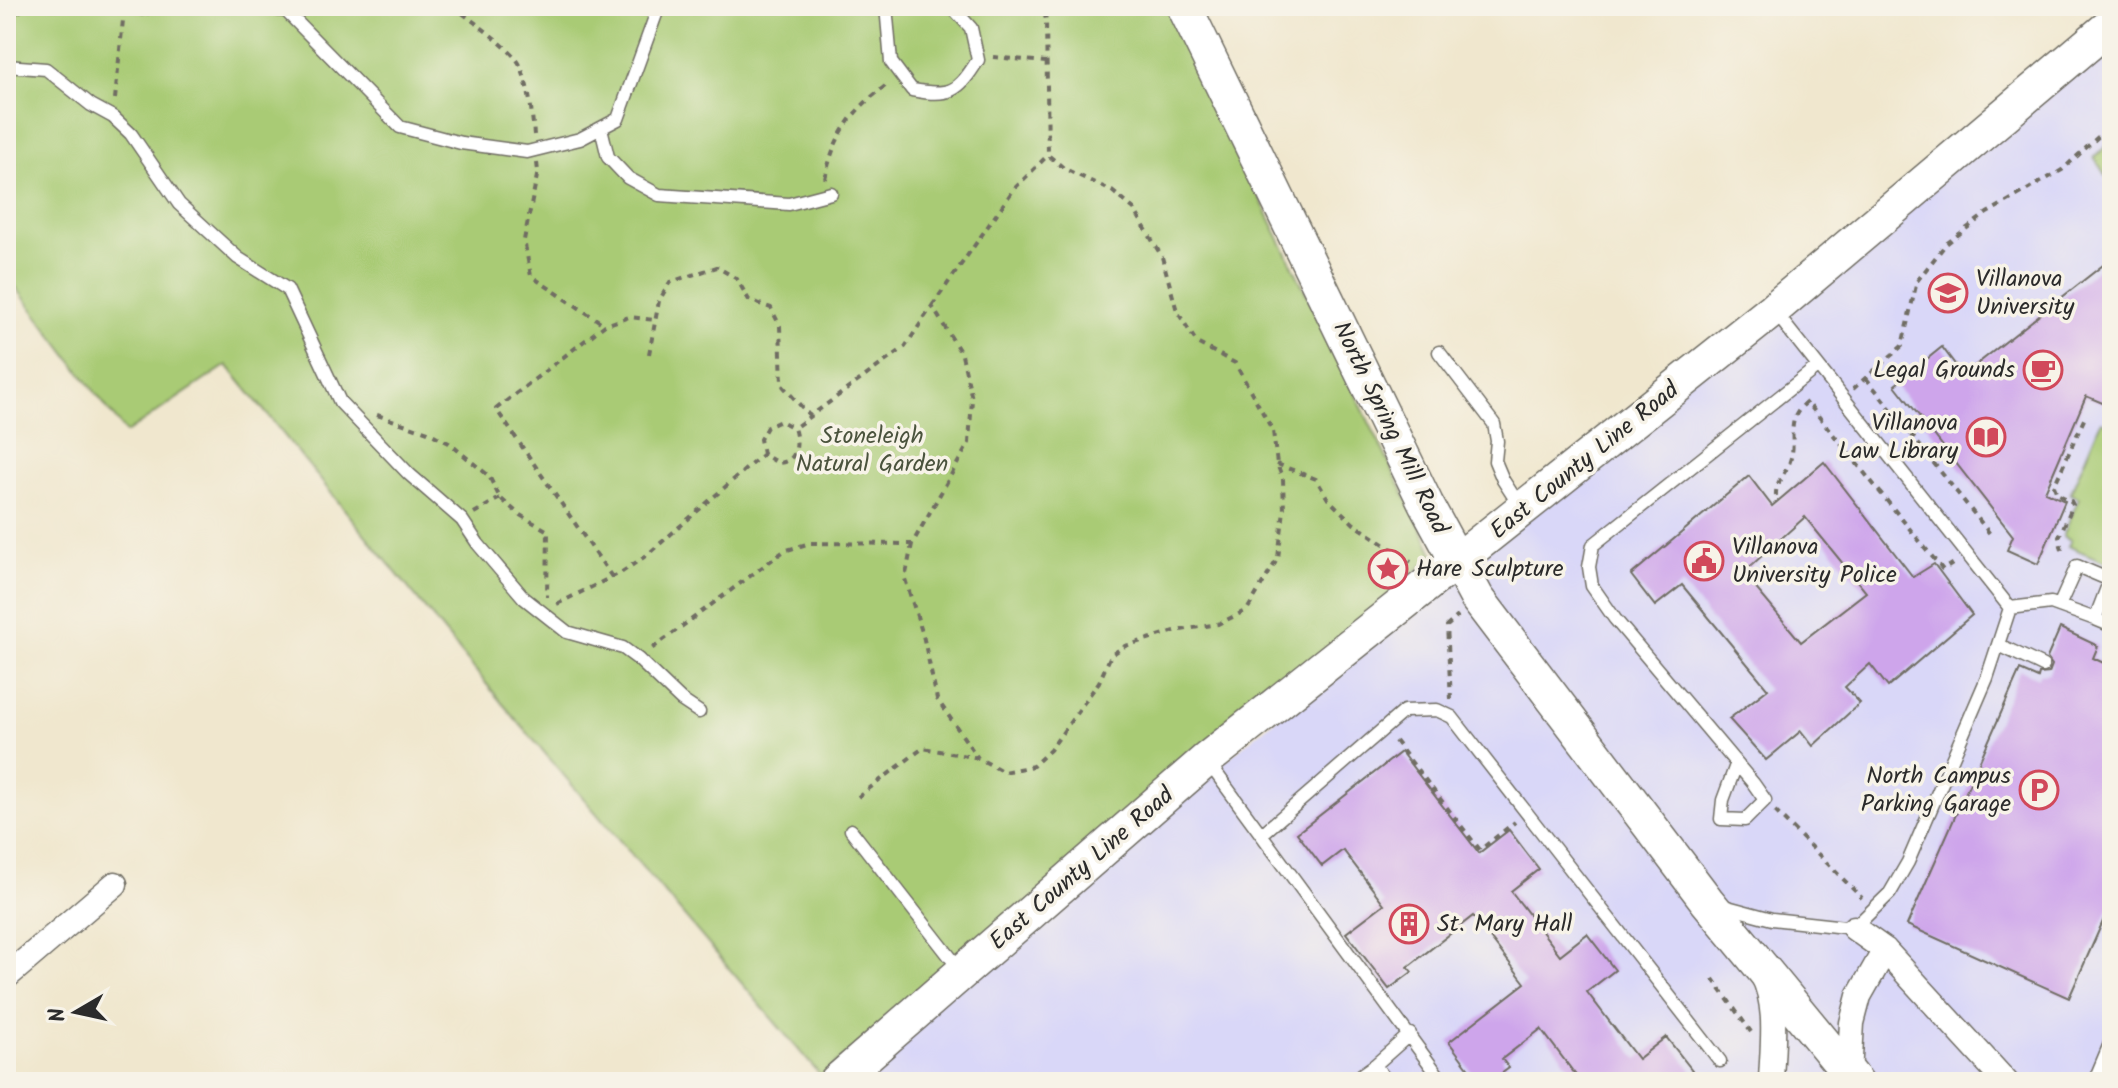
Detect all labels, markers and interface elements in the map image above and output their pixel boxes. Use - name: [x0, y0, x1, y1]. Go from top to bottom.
- place label: Villanova University: [1976, 260, 2075, 327]
- school or university icon: Villanova University: [1927, 272, 1969, 314]
- street label: North Spring Mill Road: [1321, 315, 1459, 542]
- cafe icon: Legal Grounds: [2022, 349, 2064, 391]
- place label: Legal Grounds: [1873, 351, 2015, 390]
- street label: East County Line Road: [1482, 371, 1689, 550]
- place label: Villanova Law Library: [1838, 404, 1959, 471]
- library icon: Villanova Law Library: [1965, 416, 2007, 458]
- park label: Stoneleigh Natural Garden: [796, 417, 948, 484]
- place label: Villanova University Police: [1732, 528, 1897, 595]
- public building icon: Villanova University Police: [1683, 540, 1725, 582]
- place icon: Hare Sculpture: [1367, 548, 1409, 590]
- place label: Hare Sculpture: [1416, 550, 1564, 589]
- place label: North Campus Parking Garage: [1861, 757, 2011, 824]
- parking icon: North Campus Parking Garage: [2018, 769, 2060, 811]
- street label: East County Line Road: [981, 777, 1184, 961]
- building icon: St. Mary Hall: [1388, 903, 1430, 945]
- place label: St. Mary Hall: [1437, 905, 1573, 944]
- north arrow: [36, 972, 116, 1052]
- text: N: [40, 1005, 77, 1024]

